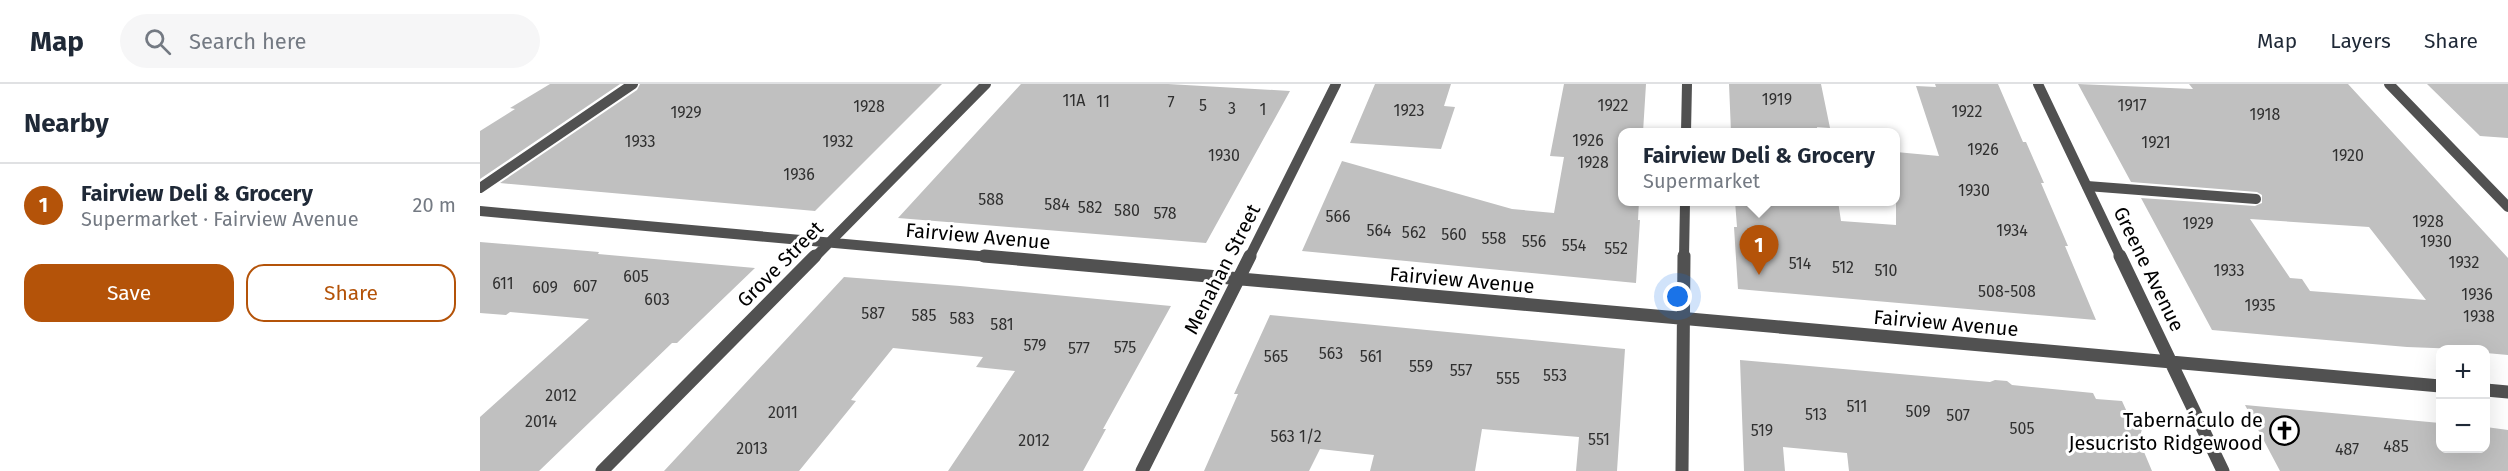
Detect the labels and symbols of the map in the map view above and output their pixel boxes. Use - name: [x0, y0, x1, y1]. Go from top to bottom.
- house number: 1919: [1762, 90, 1792, 109]
- house number: 11A: [1063, 91, 1086, 110]
- house number: 11: [1096, 92, 1110, 111]
- house number: 7: [1167, 93, 1175, 112]
- house number: 5: [1199, 96, 1207, 115]
- house number: 1922: [1598, 96, 1628, 115]
- house number: 1917: [2117, 96, 2147, 115]
- house number: 1928: [853, 97, 885, 116]
- house number: 3: [1228, 99, 1236, 118]
- house number: 1: [1260, 100, 1266, 119]
- house number: 1923: [1394, 101, 1424, 120]
- house number: 1922: [1952, 102, 1982, 121]
- house number: 1929: [670, 103, 702, 122]
- house number: 1918: [2250, 105, 2281, 124]
- house number: 1926: [1572, 131, 1604, 150]
- house number: 1933: [625, 132, 655, 151]
- house number: 1932: [823, 132, 853, 151]
- house number: 1921: [2141, 133, 2171, 152]
- house number: 1926: [1967, 140, 1999, 159]
- house number: 1930: [1208, 146, 1240, 165]
- house number: 1920: [2332, 146, 2364, 165]
- house number: 1928: [1577, 153, 1609, 172]
- house number: 1936: [783, 165, 815, 184]
- house number: 1930: [1958, 181, 1990, 200]
- house number: 588: [978, 190, 1004, 209]
- house number: 584: [1044, 195, 1070, 214]
- house number: 582: [1078, 198, 1102, 217]
- street label: Menahan Street: [1179, 199, 1265, 338]
- house number: 580: [1114, 201, 1140, 220]
- street label: Greene Avenue: [2108, 203, 2190, 335]
- house number: 578: [1153, 204, 1177, 223]
- house number: 566: [1325, 207, 1351, 226]
- house number: 1928: [2412, 212, 2444, 231]
- house number: 1929: [2182, 214, 2214, 233]
- street label: Grove Street: [732, 216, 828, 312]
- street label: Fairview Avenue: [905, 218, 1051, 254]
- house number: 564: [1366, 221, 1392, 240]
- house number: 1934: [1996, 221, 2028, 240]
- house number: 562: [1402, 223, 1426, 242]
- house number: 560: [1441, 225, 1467, 244]
- pin: 1: [1740, 226, 1778, 275]
- house number: 558: [1482, 229, 1507, 248]
- house number: 556: [1522, 232, 1546, 251]
- house number: 1930: [2420, 232, 2452, 251]
- house number: 554: [1562, 236, 1587, 255]
- house number: 552: [1604, 239, 1628, 258]
- house number: 1932: [2449, 253, 2479, 272]
- house number: 514: [1789, 254, 1812, 273]
- house number: 512: [1832, 258, 1854, 277]
- house number: 510: [1874, 261, 1898, 280]
- house number: 1933: [2214, 261, 2244, 280]
- street label: Fairview Avenue: [1389, 262, 1535, 298]
- house number: 605: [623, 267, 649, 286]
- house number: 611: [492, 274, 514, 293]
- house number: 607: [573, 277, 597, 296]
- house number: 609: [532, 278, 558, 297]
- your location: [1663, 282, 1692, 311]
- house number: 508-508: [1978, 282, 2036, 301]
- house number: 1936: [2461, 285, 2493, 304]
- house number: 603: [644, 290, 670, 309]
- house number: 1935: [2244, 296, 2276, 315]
- house number: 587: [861, 304, 885, 323]
- street label: Fairview Avenue: [1873, 305, 2019, 341]
- house number: 585: [912, 306, 936, 325]
- house number: 1938: [2463, 307, 2495, 326]
- house number: 583: [950, 309, 974, 328]
- house number: 581: [990, 315, 1014, 334]
- house number: 579: [1024, 336, 1046, 355]
- house number: 575: [1114, 338, 1136, 357]
- house number: 577: [1068, 339, 1090, 358]
- house number: 563: [1319, 344, 1343, 363]
- house number: 565: [1264, 347, 1288, 366]
- house number: 561: [1360, 347, 1382, 366]
- house number: 559: [1409, 357, 1433, 376]
- house number: 557: [1450, 361, 1472, 380]
- house number: 553: [1543, 366, 1567, 385]
- house number: 555: [1496, 369, 1520, 388]
- house number: 2012: [545, 386, 577, 405]
- house number: 511: [1847, 397, 1867, 416]
- house number: 509: [1905, 402, 1931, 421]
- house number: 2011: [768, 403, 798, 422]
- house number: 513: [1805, 405, 1827, 424]
- house number: 507: [1946, 406, 1970, 425]
- place label: Tabernáculo de Jesucristo Ridgewood: [2069, 408, 2263, 455]
- house number: 2014: [525, 412, 557, 431]
- church icon: Tabernáculo de Jesucristo Ridgewood: [2268, 415, 2300, 447]
- house number: 505: [2010, 419, 2034, 438]
- house number: 519: [1751, 421, 1773, 440]
- house number: 563 1/2: [1270, 427, 1322, 446]
- house number: 551: [1588, 430, 1610, 449]
- house number: 2012: [1018, 431, 1050, 450]
- house number: 485: [2383, 437, 2409, 456]
- house number: 2013: [736, 439, 768, 458]
- house number: 487: [2335, 440, 2359, 459]

